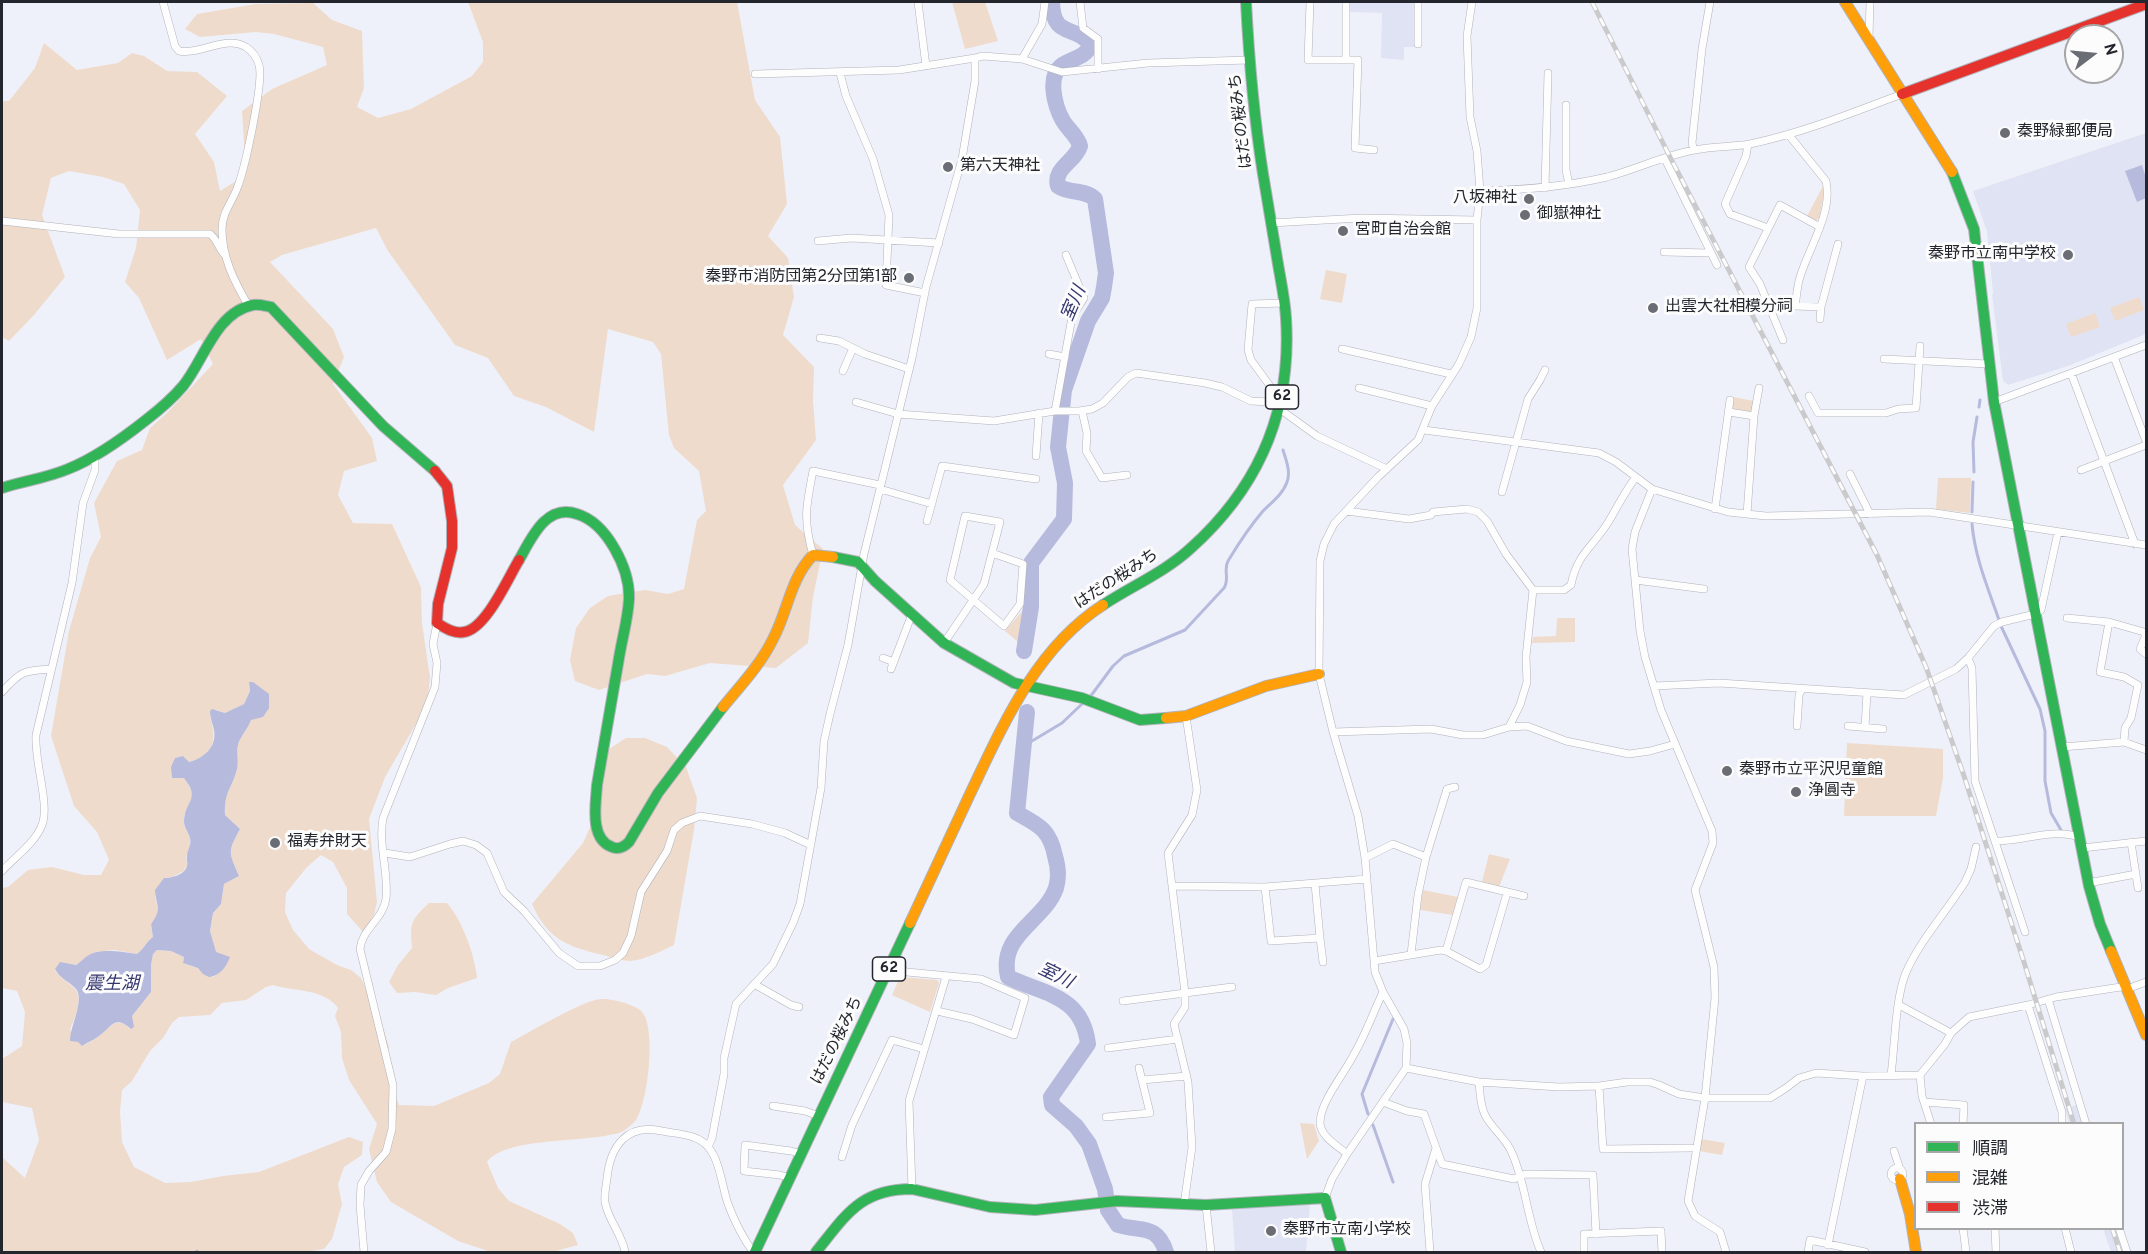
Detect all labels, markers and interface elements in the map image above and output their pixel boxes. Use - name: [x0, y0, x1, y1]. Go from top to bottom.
- north arrow: [2064, 24, 2124, 84]
- text: N: [2098, 41, 2121, 58]
- street label: はだの桜みち: [1227, 72, 1257, 170]
- place label: 秦野緑郵便局: [2017, 123, 2113, 143]
- marker: 秦野緑郵便局: [1998, 126, 2012, 140]
- place label: 第六天神社: [960, 157, 1040, 177]
- marker: 第六天神社: [941, 160, 955, 174]
- place label: 八坂神社: [1453, 189, 1517, 209]
- marker: 八坂神社: [1522, 192, 1536, 206]
- place label: 御嶽神社: [1537, 205, 1601, 225]
- marker: 御嶽神社: [1518, 208, 1532, 222]
- place label: 宮町自治会館: [1355, 221, 1451, 241]
- marker: 宮町自治会館: [1336, 224, 1350, 238]
- place label: 秦野市立南中学校: [1928, 245, 2056, 265]
- marker: 秦野市立南中学校: [2061, 248, 2075, 262]
- place label: 秦野市消防団第2分団第1部: [705, 268, 897, 288]
- marker: 秦野市消防団第2分団第1部: [902, 271, 916, 285]
- water label: 室川: [1058, 283, 1092, 325]
- place label: 出雲大社相模分祠: [1665, 298, 1793, 318]
- marker: 出雲大社相模分祠: [1646, 301, 1660, 315]
- road number: 62: [1266, 385, 1298, 409]
- street label: はだの桜みち: [1072, 546, 1162, 614]
- place label: 秦野市立平沢児童館: [1739, 761, 1883, 781]
- marker: 秦野市立平沢児童館: [1720, 764, 1734, 778]
- place label: 浄圓寺: [1808, 782, 1856, 802]
- marker: 浄圓寺: [1789, 785, 1803, 799]
- place label: 福寿弁財天: [287, 833, 367, 853]
- marker: 福寿弁財天: [268, 836, 282, 850]
- road number: 62: [872, 957, 906, 981]
- water label: 室川: [1034, 959, 1076, 995]
- water label: 震生湖: [85, 974, 139, 996]
- street label: はだの桜みち: [808, 994, 868, 1088]
- legend: [1914, 1122, 2124, 1230]
- text: 順調: [1972, 1138, 2008, 1161]
- text: 混雑: [1972, 1168, 2008, 1191]
- text: 渋滞: [1972, 1198, 2008, 1221]
- place label: 秦野市立南小学校: [1283, 1221, 1411, 1241]
- marker: 秦野市立南小学校: [1264, 1224, 1278, 1238]

